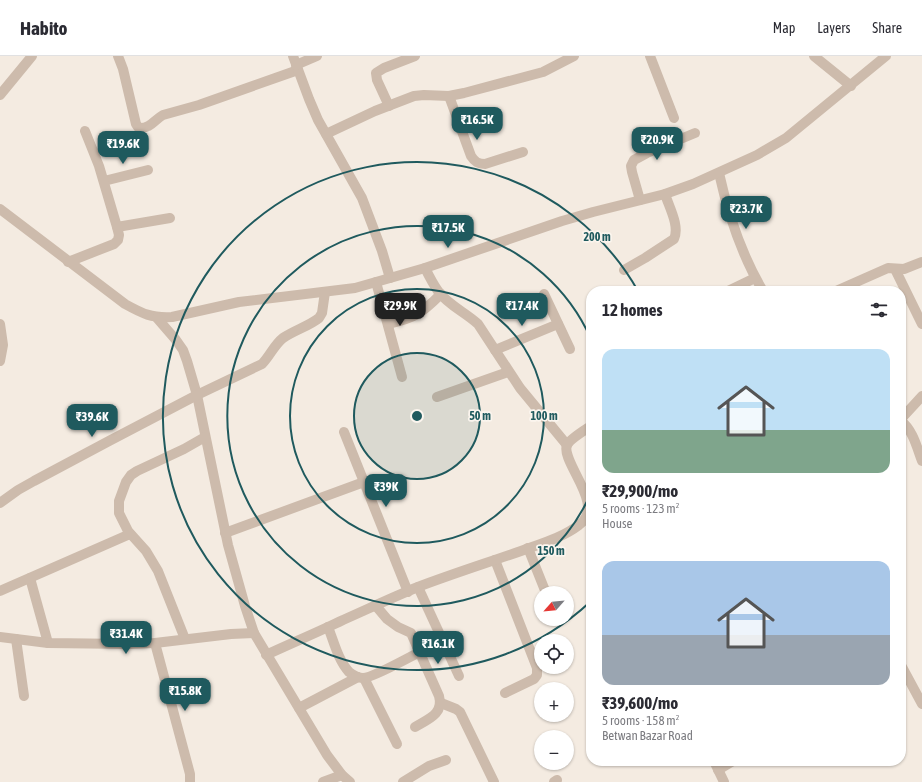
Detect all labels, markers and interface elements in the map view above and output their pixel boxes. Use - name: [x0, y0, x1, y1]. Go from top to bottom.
- text: Habito: [20, 17, 67, 39]
- text: Map: [773, 20, 795, 36]
- text: Layers: [817, 20, 850, 36]
- text: Share: [872, 20, 902, 36]
- pin: ₹16.5K: [444, 107, 510, 141]
- text: ₹16.5K: [461, 112, 493, 127]
- pin: ₹20.9K: [624, 127, 690, 161]
- pin: ₹19.6K: [90, 131, 156, 165]
- text: ₹20.9K: [641, 132, 673, 147]
- text: ₹19.6K: [107, 136, 139, 151]
- pin: ₹23.7K: [713, 196, 779, 230]
- text: ₹23.7K: [730, 201, 762, 216]
- pin: ₹17.5K: [415, 215, 481, 249]
- text: ₹17.5K: [432, 220, 464, 235]
- text: 200 m: [583, 230, 611, 244]
- pin: ₹29.9K: [367, 293, 433, 327]
- pin: ₹17.4K: [489, 293, 555, 327]
- text: ₹29.9K: [384, 298, 416, 313]
- text: ₹17.4K: [506, 298, 538, 313]
- icon: filters: [868, 299, 890, 321]
- text: 12 homes: [602, 300, 663, 320]
- icon: home: [710, 375, 782, 447]
- pin: ₹39.6K: [59, 404, 125, 438]
- text: ₹39.6K: [76, 409, 108, 424]
- centre of rings: [410, 409, 424, 423]
- text: 50 m: [469, 409, 491, 423]
- text: 100 m: [530, 409, 558, 423]
- pin: ₹39K: [362, 474, 410, 508]
- text: ₹39K: [374, 479, 398, 494]
- text: ₹29,900/mo: [602, 481, 678, 501]
- text: 5 rooms · 123 m²: [602, 501, 679, 516]
- text: House: [602, 516, 632, 531]
- text: 150 m: [537, 544, 565, 558]
- north arrow: [534, 586, 574, 626]
- map controls: [534, 586, 574, 770]
- icon: home: [710, 587, 782, 659]
- pin: ₹31.4K: [93, 621, 159, 655]
- text: ₹31.4K: [110, 626, 142, 641]
- pin: ₹16.1K: [405, 631, 471, 665]
- button: locate: [534, 634, 574, 674]
- text: ₹16.1K: [422, 636, 454, 651]
- pin: ₹15.8K: [152, 678, 218, 712]
- button: +: [534, 682, 574, 722]
- text: ₹15.8K: [169, 683, 201, 698]
- text: ₹39,600/mo: [602, 693, 678, 713]
- text: 5 rooms · 158 m²: [602, 713, 679, 728]
- text: Betwan Bazar Road: [602, 728, 693, 743]
- button: −: [534, 730, 574, 770]

